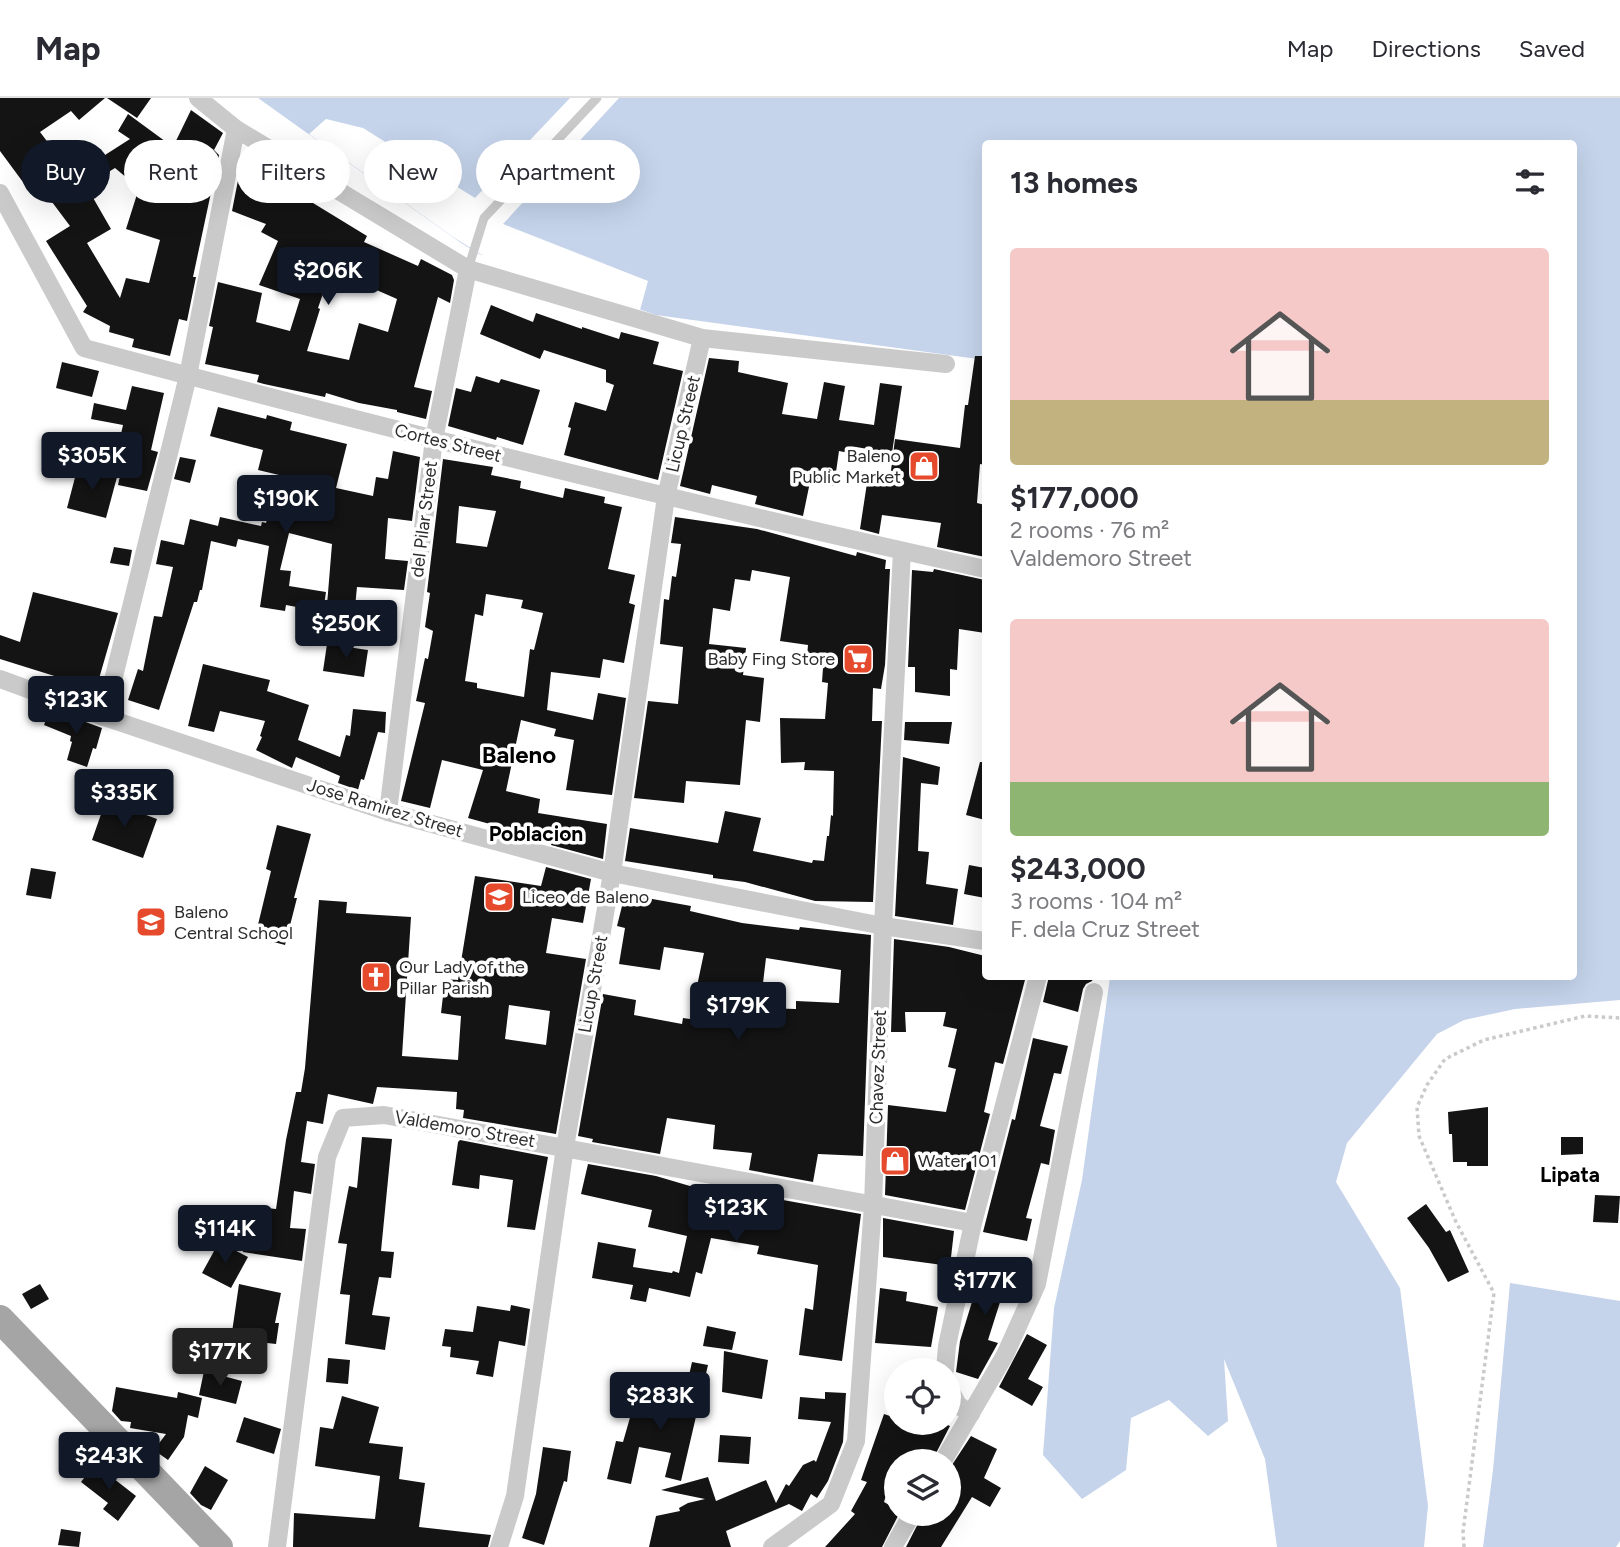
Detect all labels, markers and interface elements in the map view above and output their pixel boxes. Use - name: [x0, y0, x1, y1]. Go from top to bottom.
- text: Map: [35, 29, 101, 68]
- text: Map: [1287, 34, 1333, 63]
- text: Directions: [1371, 34, 1481, 63]
- text: Saved: [1519, 34, 1585, 63]
- chip: Buy: [21, 140, 110, 203]
- chip: Rent: [124, 140, 222, 203]
- chip: Filters: [236, 140, 350, 203]
- chip: New: [364, 140, 462, 203]
- chip: Apartment: [476, 140, 640, 203]
- icon: filters: [1511, 163, 1549, 201]
- text: 13 homes: [1010, 164, 1138, 201]
- pin: $206K: [279, 248, 377, 307]
- text: $206K: [293, 256, 363, 284]
- icon: home: [1217, 293, 1343, 419]
- street label: Licup Street: [661, 373, 705, 475]
- street label: Cortes Street: [392, 419, 504, 467]
- pin: $305K: [43, 432, 141, 492]
- text: $305K: [57, 441, 127, 469]
- place label: Baleno Public Market: [792, 445, 901, 488]
- shop icon: Baleno Public Market: [907, 449, 941, 483]
- street label: del Pilar Street: [406, 459, 442, 579]
- pin: $190K: [237, 476, 335, 535]
- text: $177,000: [1010, 479, 1139, 516]
- text: $190K: [253, 484, 319, 512]
- text: 2 rooms · 76 m²: [1010, 516, 1169, 544]
- text: Valdemoro Street: [1010, 544, 1192, 572]
- pin: $250K: [297, 601, 395, 660]
- text: $250K: [311, 609, 381, 637]
- supermarket icon: Baby Fing Store: [841, 642, 875, 676]
- place label: Baby Fing Store: [707, 648, 835, 670]
- icon: home: [1217, 664, 1343, 790]
- pin: $123K: [27, 676, 125, 736]
- text: $123K: [44, 685, 108, 713]
- district label: Baleno: [482, 740, 556, 769]
- pin: $335K: [75, 770, 173, 829]
- street label: Jose Ramirez Street: [304, 774, 466, 842]
- text: $335K: [91, 778, 158, 806]
- district label: Poblacion: [489, 821, 583, 846]
- text: $243,000: [1010, 850, 1146, 887]
- school or university icon: Liceo de Baleno: [482, 880, 516, 914]
- place label: Liceo de Baleno: [522, 886, 649, 908]
- text: 3 rooms · 104 m²: [1010, 887, 1182, 915]
- place label: Baleno Central School: [174, 901, 293, 944]
- school or university icon: Baleno Central School: [134, 905, 168, 939]
- text: F. dela Cruz Street: [1010, 915, 1200, 943]
- street label: Licup Street: [574, 933, 612, 1035]
- place label: Our Lady of the Pillar Parish: [399, 956, 525, 999]
- church icon: Our Lady of the Pillar Parish: [359, 960, 393, 994]
- pin: $179K: [689, 982, 787, 1042]
- text: $179K: [706, 991, 770, 1019]
- street label: Chavez Street: [865, 1009, 891, 1125]
- street label: Valdemoro Street: [393, 1106, 537, 1152]
- shop icon: Water 101: [878, 1144, 912, 1178]
- place label: Water 101: [918, 1150, 997, 1172]
- district label: Lipata: [1540, 1162, 1600, 1187]
- pin: $123K: [687, 1184, 785, 1244]
- text: $123K: [704, 1193, 768, 1221]
- pin: $114K: [176, 1206, 274, 1265]
- text: $114K: [194, 1214, 256, 1242]
- pin: $177K: [936, 1258, 1034, 1317]
- text: $177K: [953, 1266, 1017, 1294]
- pin: $177K: [171, 1328, 269, 1388]
- text: $177K: [188, 1337, 252, 1365]
- map controls: [884, 1358, 961, 1526]
- button: locate: [884, 1358, 961, 1435]
- pin: $283K: [611, 1372, 709, 1432]
- text: $283K: [626, 1381, 694, 1409]
- pin: $243K: [60, 1432, 158, 1492]
- text: $243K: [75, 1441, 143, 1469]
- button: layers: [884, 1449, 961, 1526]

